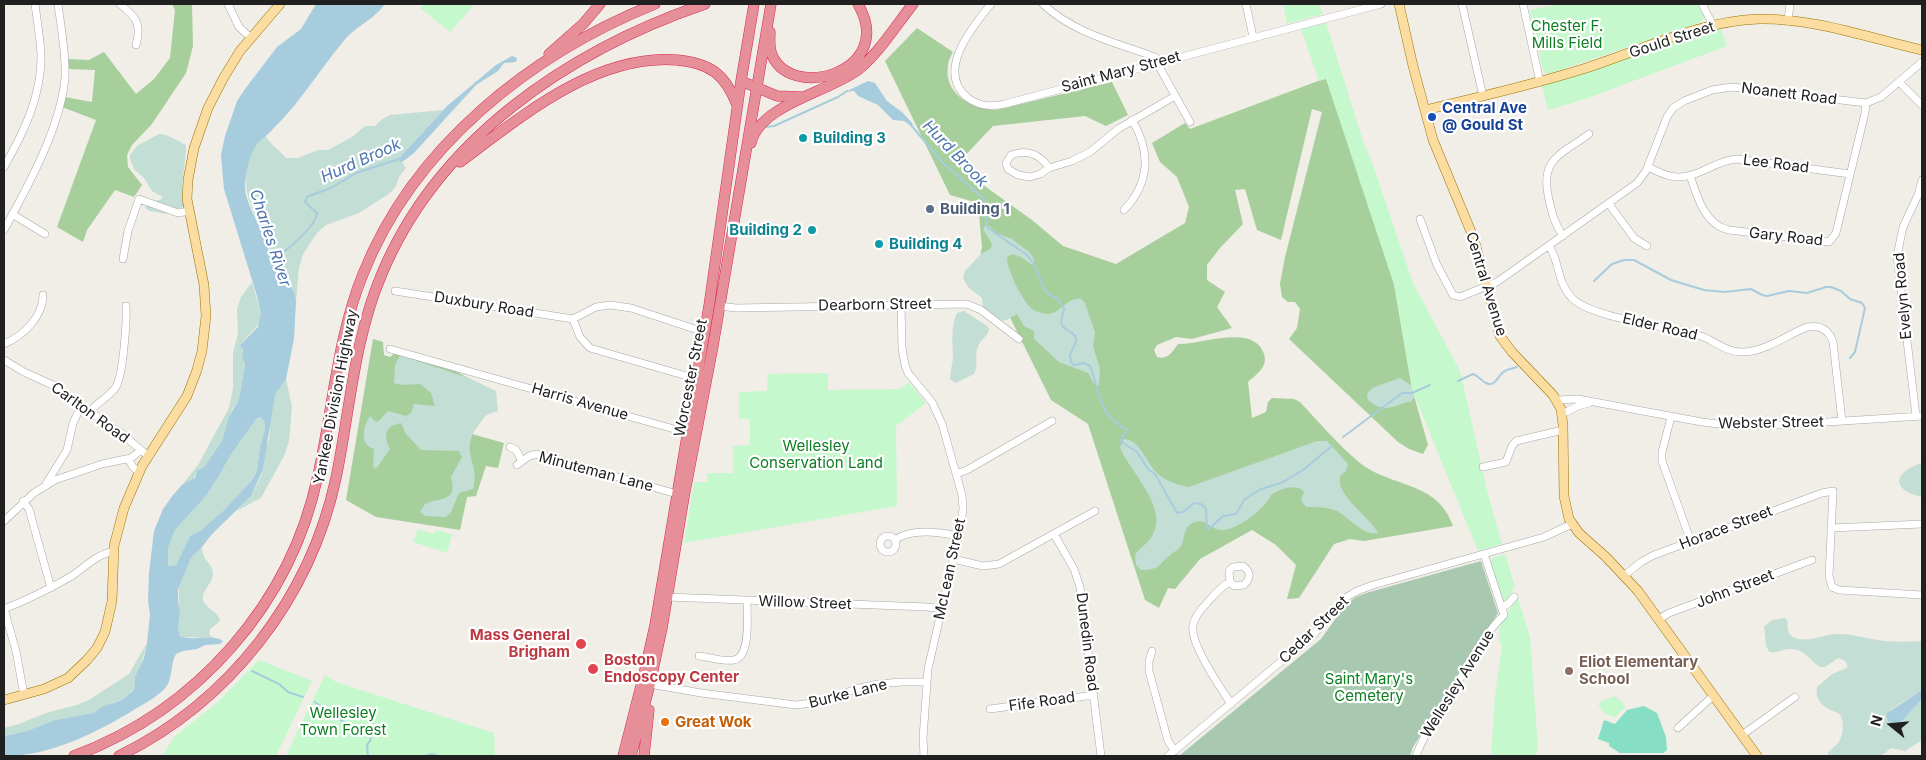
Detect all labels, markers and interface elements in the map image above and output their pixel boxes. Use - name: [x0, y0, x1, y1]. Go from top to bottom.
- park label: Chester F. Mills Field: [1531, 17, 1603, 52]
- street label: Gould Street: [1627, 18, 1717, 62]
- street label: Saint Mary Street: [1060, 47, 1182, 97]
- street label: Noanett Road: [1740, 79, 1838, 109]
- place label: Central Ave @ Gould St: [1442, 99, 1527, 134]
- marker: Central Ave @ Gould St: [1426, 111, 1438, 123]
- water label: Hurd Brook: [918, 117, 992, 191]
- place label: Building 3: [813, 129, 886, 147]
- marker: Building 3: [797, 132, 809, 144]
- water label: Hurd Brook: [318, 135, 404, 187]
- street label: Lee Road: [1742, 151, 1810, 177]
- water label: Charles River: [245, 187, 295, 289]
- place label: Building 1: [940, 200, 1010, 218]
- marker: Building 1: [924, 203, 936, 215]
- place label: Building 2: [729, 221, 802, 239]
- marker: Building 2: [806, 224, 818, 236]
- street label: Gary Road: [1748, 224, 1824, 250]
- street label: Central Avenue: [1462, 230, 1510, 338]
- place label: Building 4: [889, 235, 962, 253]
- marker: Building 4: [873, 238, 885, 250]
- street label: Evelyn Road: [1890, 252, 1916, 340]
- street label: Duxbury Road: [433, 288, 535, 322]
- street label: Dearborn Street: [818, 295, 932, 315]
- street label: Yankee Division Highway: [310, 308, 362, 486]
- street label: Elder Road: [1621, 310, 1699, 344]
- street label: Worcester Street: [671, 318, 711, 438]
- street label: Carlton Road: [47, 379, 133, 447]
- street label: Harris Avenue: [530, 380, 630, 424]
- street label: Webster Street: [1718, 413, 1824, 433]
- park label: Wellesley Conservation Land: [749, 437, 883, 472]
- street label: Minuteman Lane: [537, 448, 655, 496]
- street label: Horace Street: [1677, 502, 1775, 554]
- street label: McLean Street: [930, 517, 970, 621]
- street label: John Street: [1694, 566, 1776, 612]
- street label: Willow Street: [758, 592, 852, 614]
- street label: Dunedin Road: [1072, 592, 1102, 692]
- street label: Cedar Street: [1276, 592, 1352, 668]
- place label: Mass General Brigham: [470, 626, 570, 661]
- street label: Wellesley Avenue: [1417, 627, 1499, 741]
- marker: Mass General Brigham: [574, 637, 588, 651]
- place label: Boston Endoscopy Center: [604, 651, 739, 686]
- place label: Eliot Elementary School: [1579, 653, 1698, 688]
- marker: Boston Endoscopy Center: [586, 662, 600, 676]
- marker: Eliot Elementary School: [1563, 665, 1575, 677]
- park label: Saint Mary's Cemetery: [1325, 670, 1413, 705]
- street label: Burke Lane: [807, 676, 889, 712]
- street label: Fife Road: [1008, 688, 1076, 716]
- north arrow: [1866, 700, 1916, 750]
- park label: Wellesley Town Forest: [300, 704, 386, 739]
- place label: Great Wok: [675, 713, 752, 731]
- text: N: [1866, 713, 1886, 728]
- marker: Great Wok: [659, 716, 671, 728]

